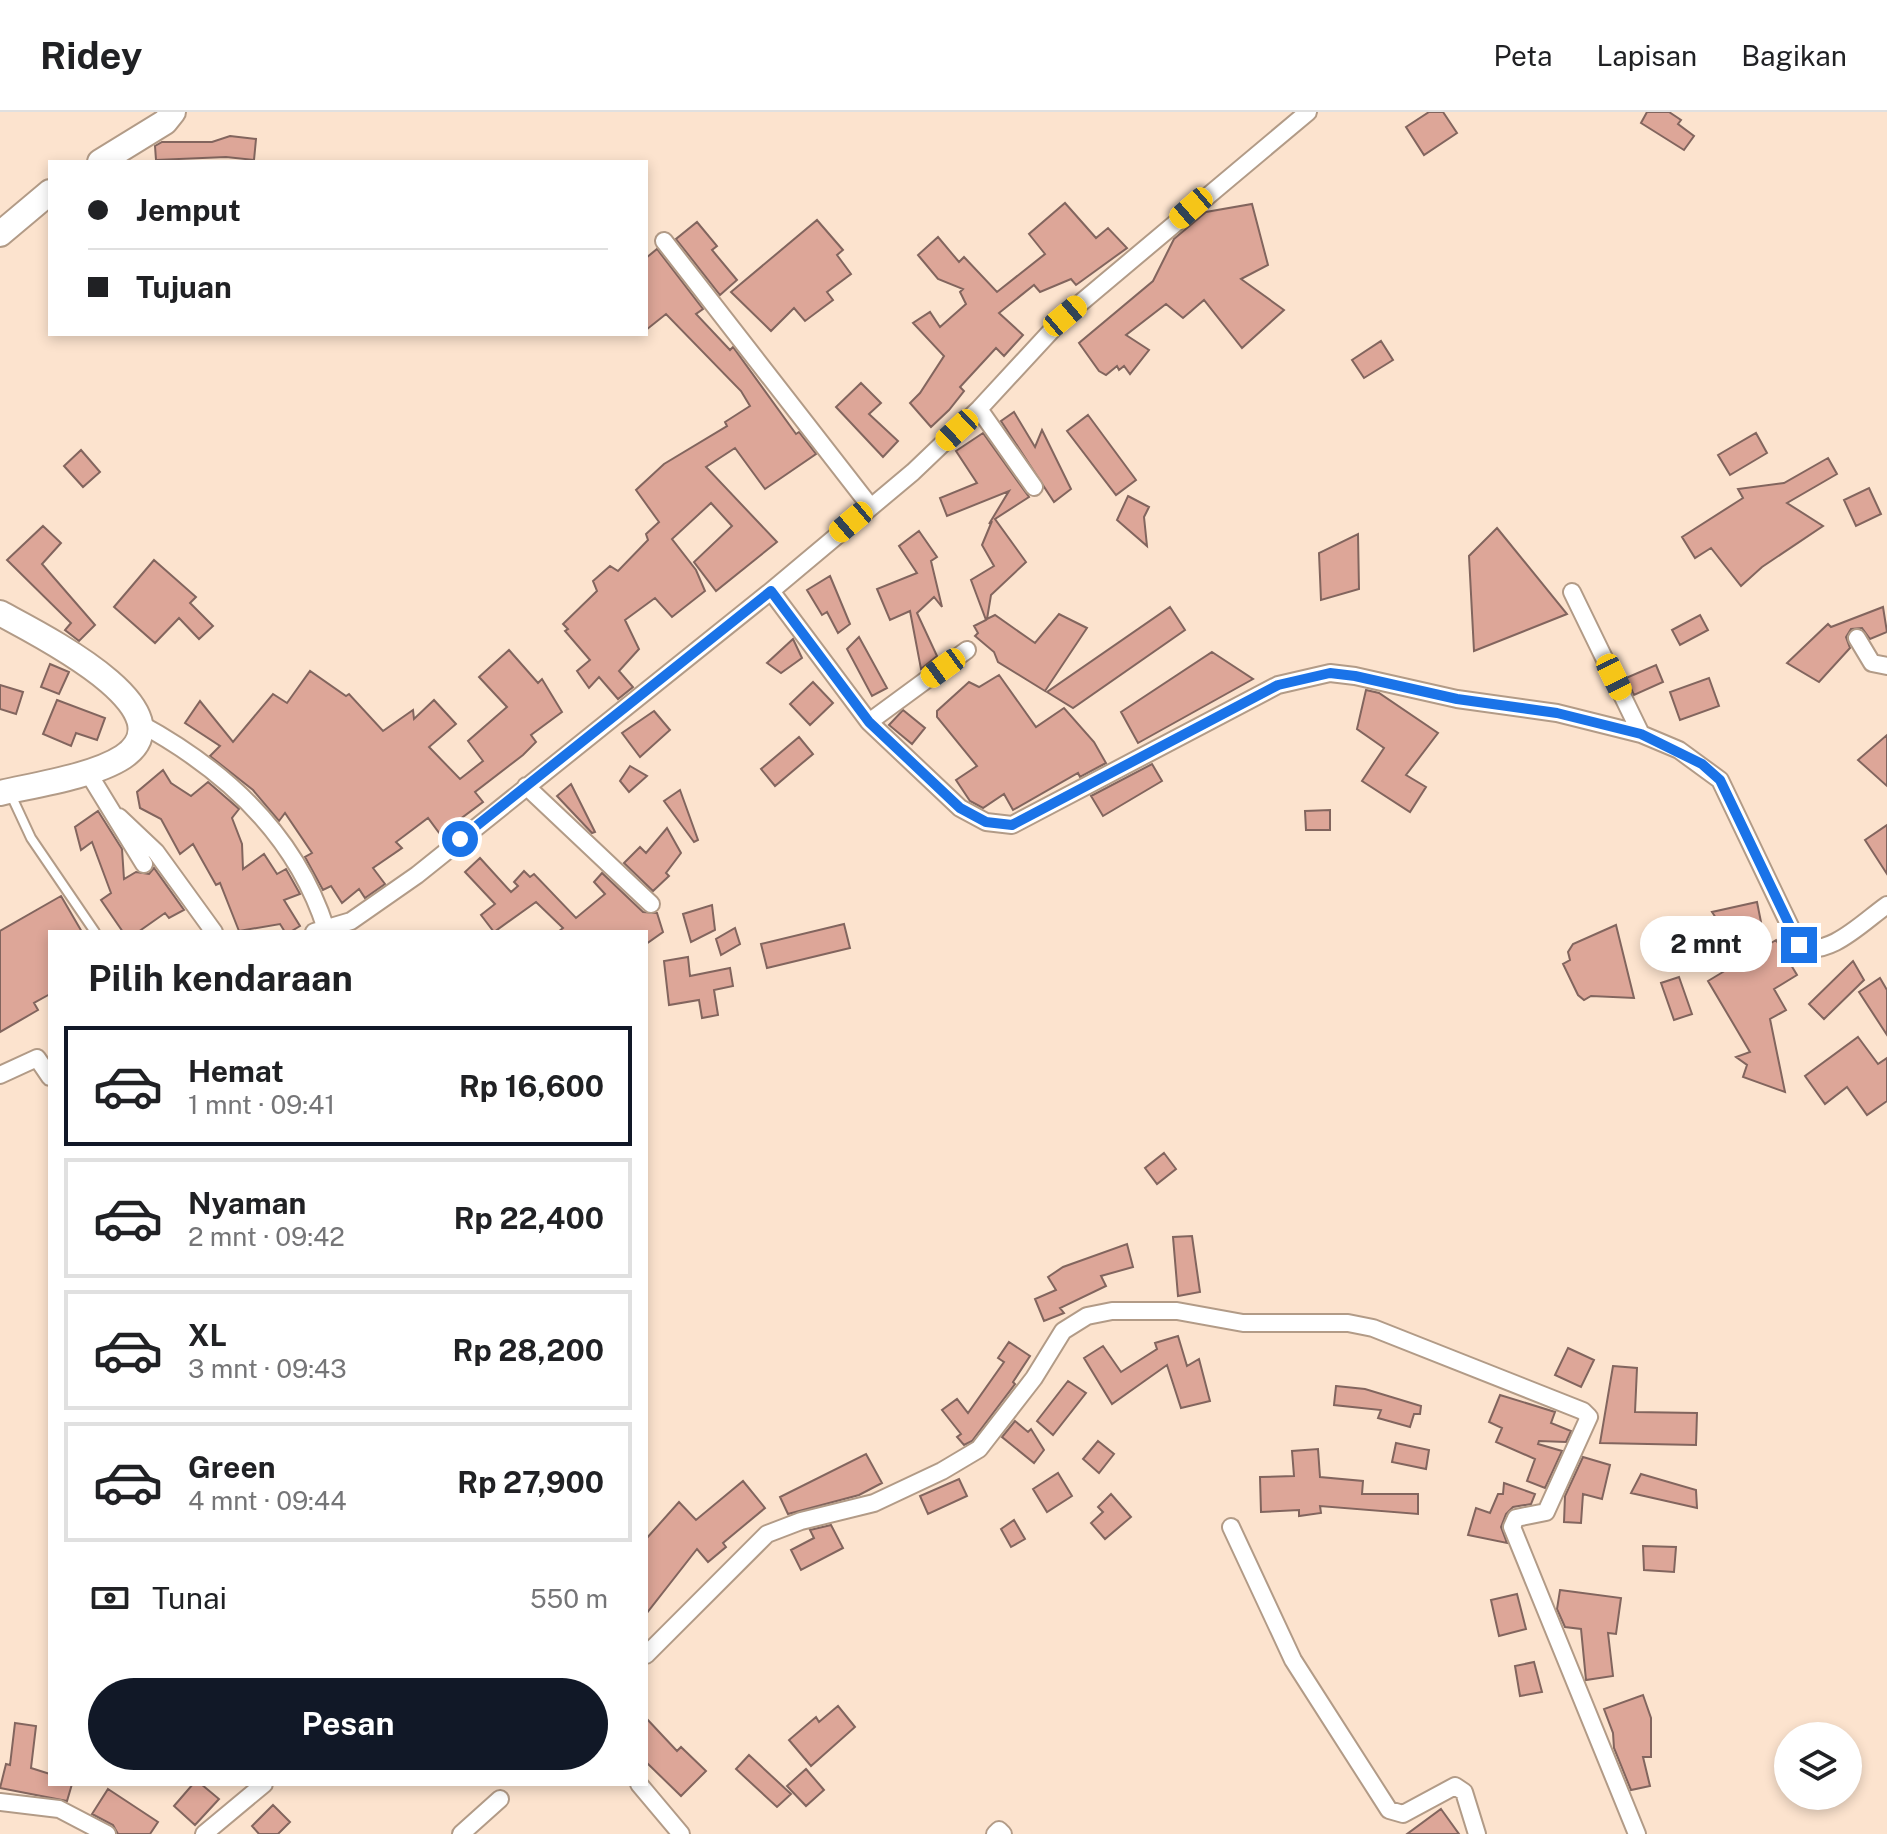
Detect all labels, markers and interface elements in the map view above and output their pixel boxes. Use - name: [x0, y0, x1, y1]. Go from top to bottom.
- text: Ridey: [40, 33, 142, 78]
- text: Peta: [1493, 39, 1553, 72]
- text: Lapisan: [1597, 39, 1697, 72]
- text: Bagikan: [1741, 39, 1847, 72]
- car: [1165, 183, 1217, 233]
- text: Jemput: [136, 192, 241, 228]
- text: Tujuan: [136, 269, 232, 305]
- car: [1039, 291, 1091, 341]
- car: [931, 405, 983, 455]
- car: [825, 497, 877, 547]
- car: [917, 644, 969, 692]
- car: [1593, 650, 1635, 704]
- route start: [442, 821, 478, 857]
- callout: 2 mnt: [1639, 917, 1771, 973]
- route end: [1781, 927, 1817, 963]
- text: 2 mnt: [1670, 928, 1742, 959]
- text: Pilih kendaraan: [88, 957, 353, 999]
- icon: car: [92, 1050, 164, 1122]
- text: Hemat: [188, 1053, 284, 1089]
- text: Rp 16,600: [459, 1068, 604, 1104]
- text: 1 mnt · 09:41: [188, 1089, 335, 1120]
- icon: car: [92, 1182, 164, 1254]
- text: Nyaman: [188, 1185, 306, 1221]
- text: Rp 22,400: [454, 1200, 604, 1236]
- text: 2 mnt · 09:42: [188, 1221, 345, 1252]
- icon: car: [92, 1314, 164, 1386]
- text: XL: [188, 1317, 227, 1353]
- text: Rp 28,200: [453, 1332, 604, 1368]
- text: 3 mnt · 09:43: [188, 1353, 347, 1384]
- icon: car: [92, 1446, 164, 1518]
- text: Green: [188, 1449, 275, 1485]
- text: Rp 27,900: [457, 1464, 604, 1500]
- text: 4 mnt · 09:44: [188, 1485, 347, 1516]
- icon: cash: [88, 1576, 132, 1620]
- text: Tunai: [152, 1580, 227, 1616]
- text: 550 m: [530, 1583, 608, 1614]
- button: Pesan: [88, 1678, 608, 1770]
- map controls: [1774, 1722, 1862, 1810]
- button: layers: [1774, 1722, 1862, 1810]

